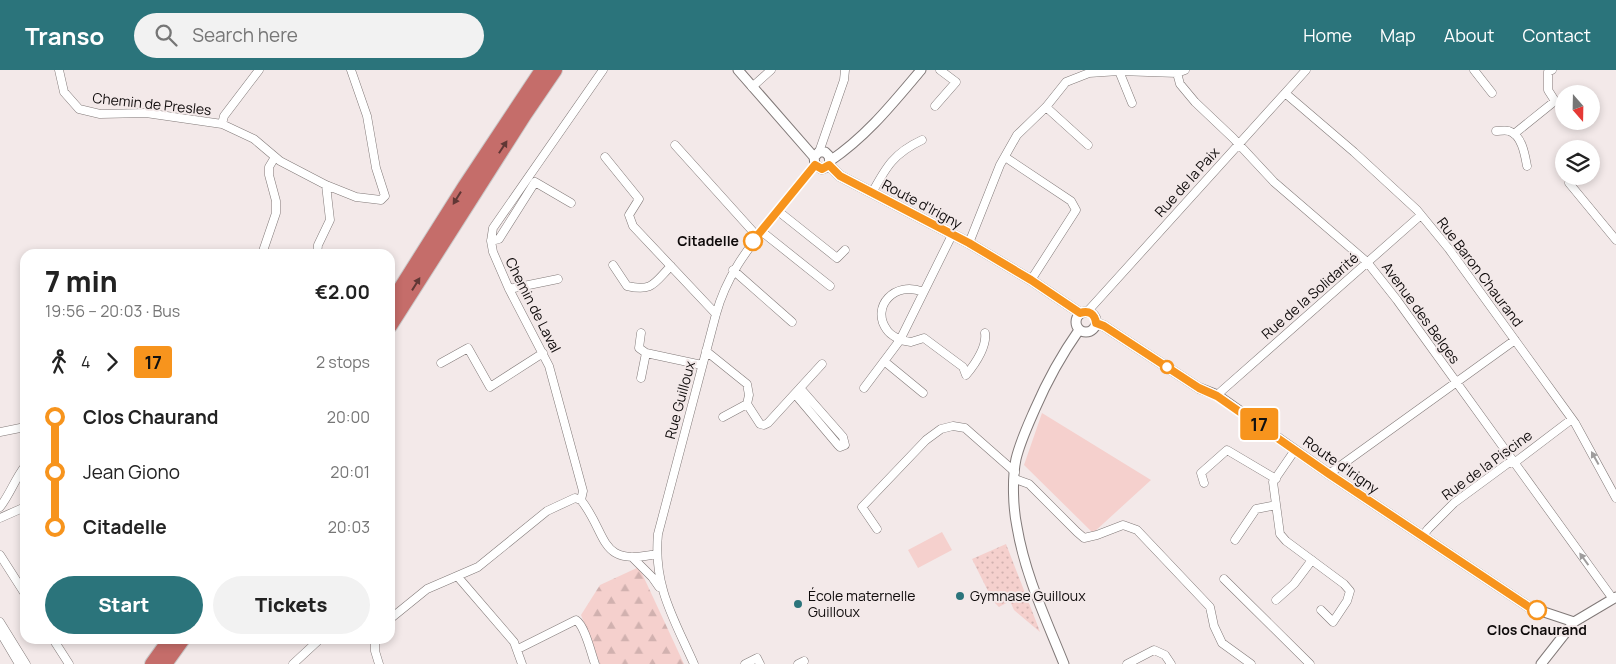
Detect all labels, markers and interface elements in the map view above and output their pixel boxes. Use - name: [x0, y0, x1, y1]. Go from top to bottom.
- search box: [134, 13, 484, 58]
- text: Transo: [25, 19, 104, 52]
- icon: search: [152, 21, 180, 49]
- text: Search here: [192, 22, 298, 48]
- text: Home: [1303, 23, 1352, 47]
- text: Map: [1380, 23, 1416, 47]
- text: About: [1444, 23, 1494, 47]
- text: Contact: [1522, 23, 1591, 47]
- north arrow: [1555, 85, 1600, 130]
- map controls: [1555, 85, 1600, 185]
- street label: Chemin de Presles: [92, 88, 212, 119]
- button: layers: [1555, 140, 1600, 185]
- one-way arrow: [499, 141, 508, 154]
- street label: Rue de la Paix: [1150, 142, 1223, 221]
- street label: Route d'Irigny: [879, 174, 966, 233]
- one-way arrow: [453, 192, 462, 205]
- street label: Rue Baron Chaurand: [1433, 213, 1528, 330]
- place label: Citadelle: [677, 231, 739, 250]
- marker: Citadelle: [743, 231, 763, 251]
- street label: Rue de la Solidarité: [1257, 248, 1362, 343]
- street label: Chemin de Laval: [501, 254, 566, 356]
- street label: Avenue des Belges: [1378, 258, 1465, 367]
- text: 7 min: [45, 262, 118, 300]
- one-way arrow: [411, 278, 421, 291]
- text: €2.00: [315, 279, 370, 305]
- text: 19:56 – 20:03 · Bus: [45, 300, 180, 322]
- icon: walk: [45, 348, 73, 376]
- icon: forward: [98, 348, 126, 376]
- text: 17: [144, 350, 162, 374]
- text: 4: [81, 351, 90, 373]
- text: 2 stops: [316, 351, 370, 373]
- street label: Rue Guilloux: [660, 358, 699, 441]
- unlabelled marker: [1160, 360, 1174, 374]
- text: Clos Chaurand: [83, 404, 218, 430]
- text: 20:00: [327, 406, 370, 428]
- line badge: 17: [1236, 408, 1282, 440]
- text: 17: [1250, 412, 1268, 436]
- street label: Rue de la Piscine: [1438, 425, 1536, 504]
- street label: Route d'Irigny: [1300, 431, 1383, 498]
- one-way arrow: [1590, 452, 1599, 465]
- text: Jean Giono: [83, 459, 180, 485]
- text: 20:01: [330, 461, 370, 483]
- text: Citadelle: [83, 514, 167, 540]
- text: 20:03: [328, 516, 370, 538]
- one-way arrow: [1579, 552, 1589, 566]
- button: Start: [45, 576, 203, 634]
- button: Tickets: [213, 576, 370, 634]
- place label: École maternelle Guilloux: [808, 586, 915, 621]
- place label: Gymnase Guilloux: [970, 586, 1086, 605]
- marker: Gymnase Guilloux: [954, 590, 966, 602]
- marker: École maternelle Guilloux: [792, 598, 804, 610]
- marker: Clos Chaurand: [1527, 600, 1547, 620]
- place label: Clos Chaurand: [1487, 620, 1587, 639]

